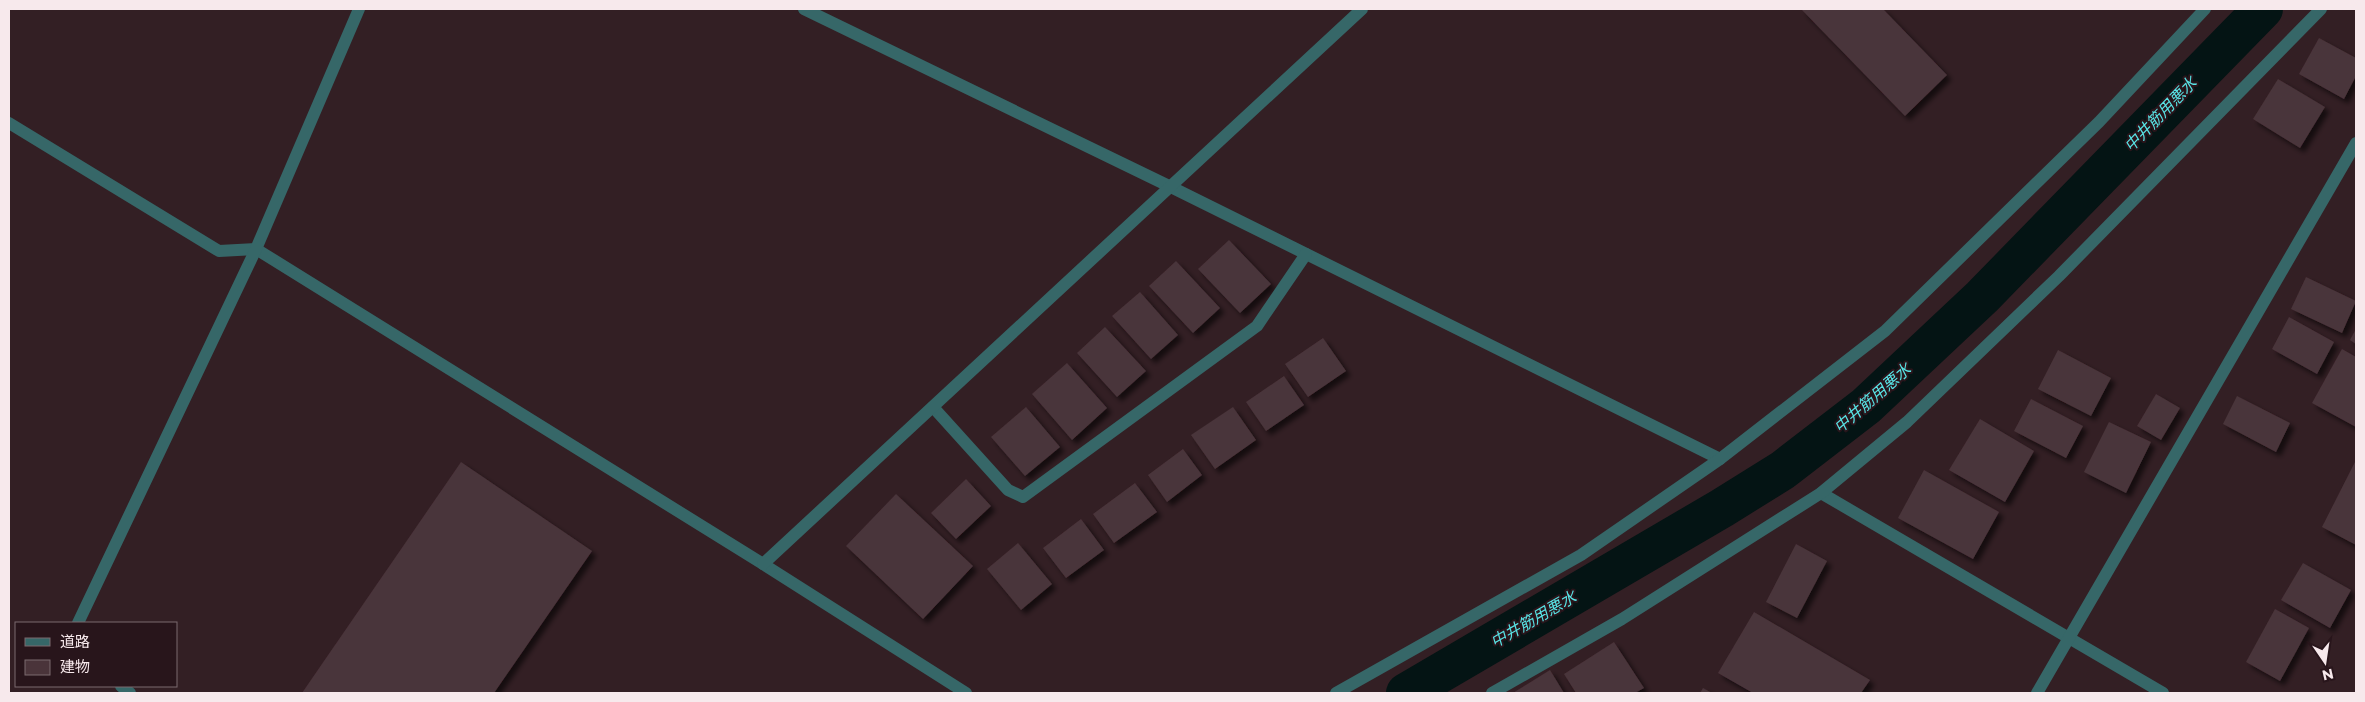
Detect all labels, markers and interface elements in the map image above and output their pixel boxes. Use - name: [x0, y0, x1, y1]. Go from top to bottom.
- water label: 中井筋用悪水: [2120, 72, 2202, 155]
- water label: 中井筋用悪水: [1830, 358, 1916, 437]
- water label: 中井筋用悪水: [1487, 586, 1581, 652]
- legend: [15, 622, 178, 687]
- text: 道路: [60, 632, 90, 651]
- north arrow: [2300, 637, 2350, 687]
- text: 建物: [60, 657, 90, 676]
- text: N: [2320, 665, 2335, 685]

